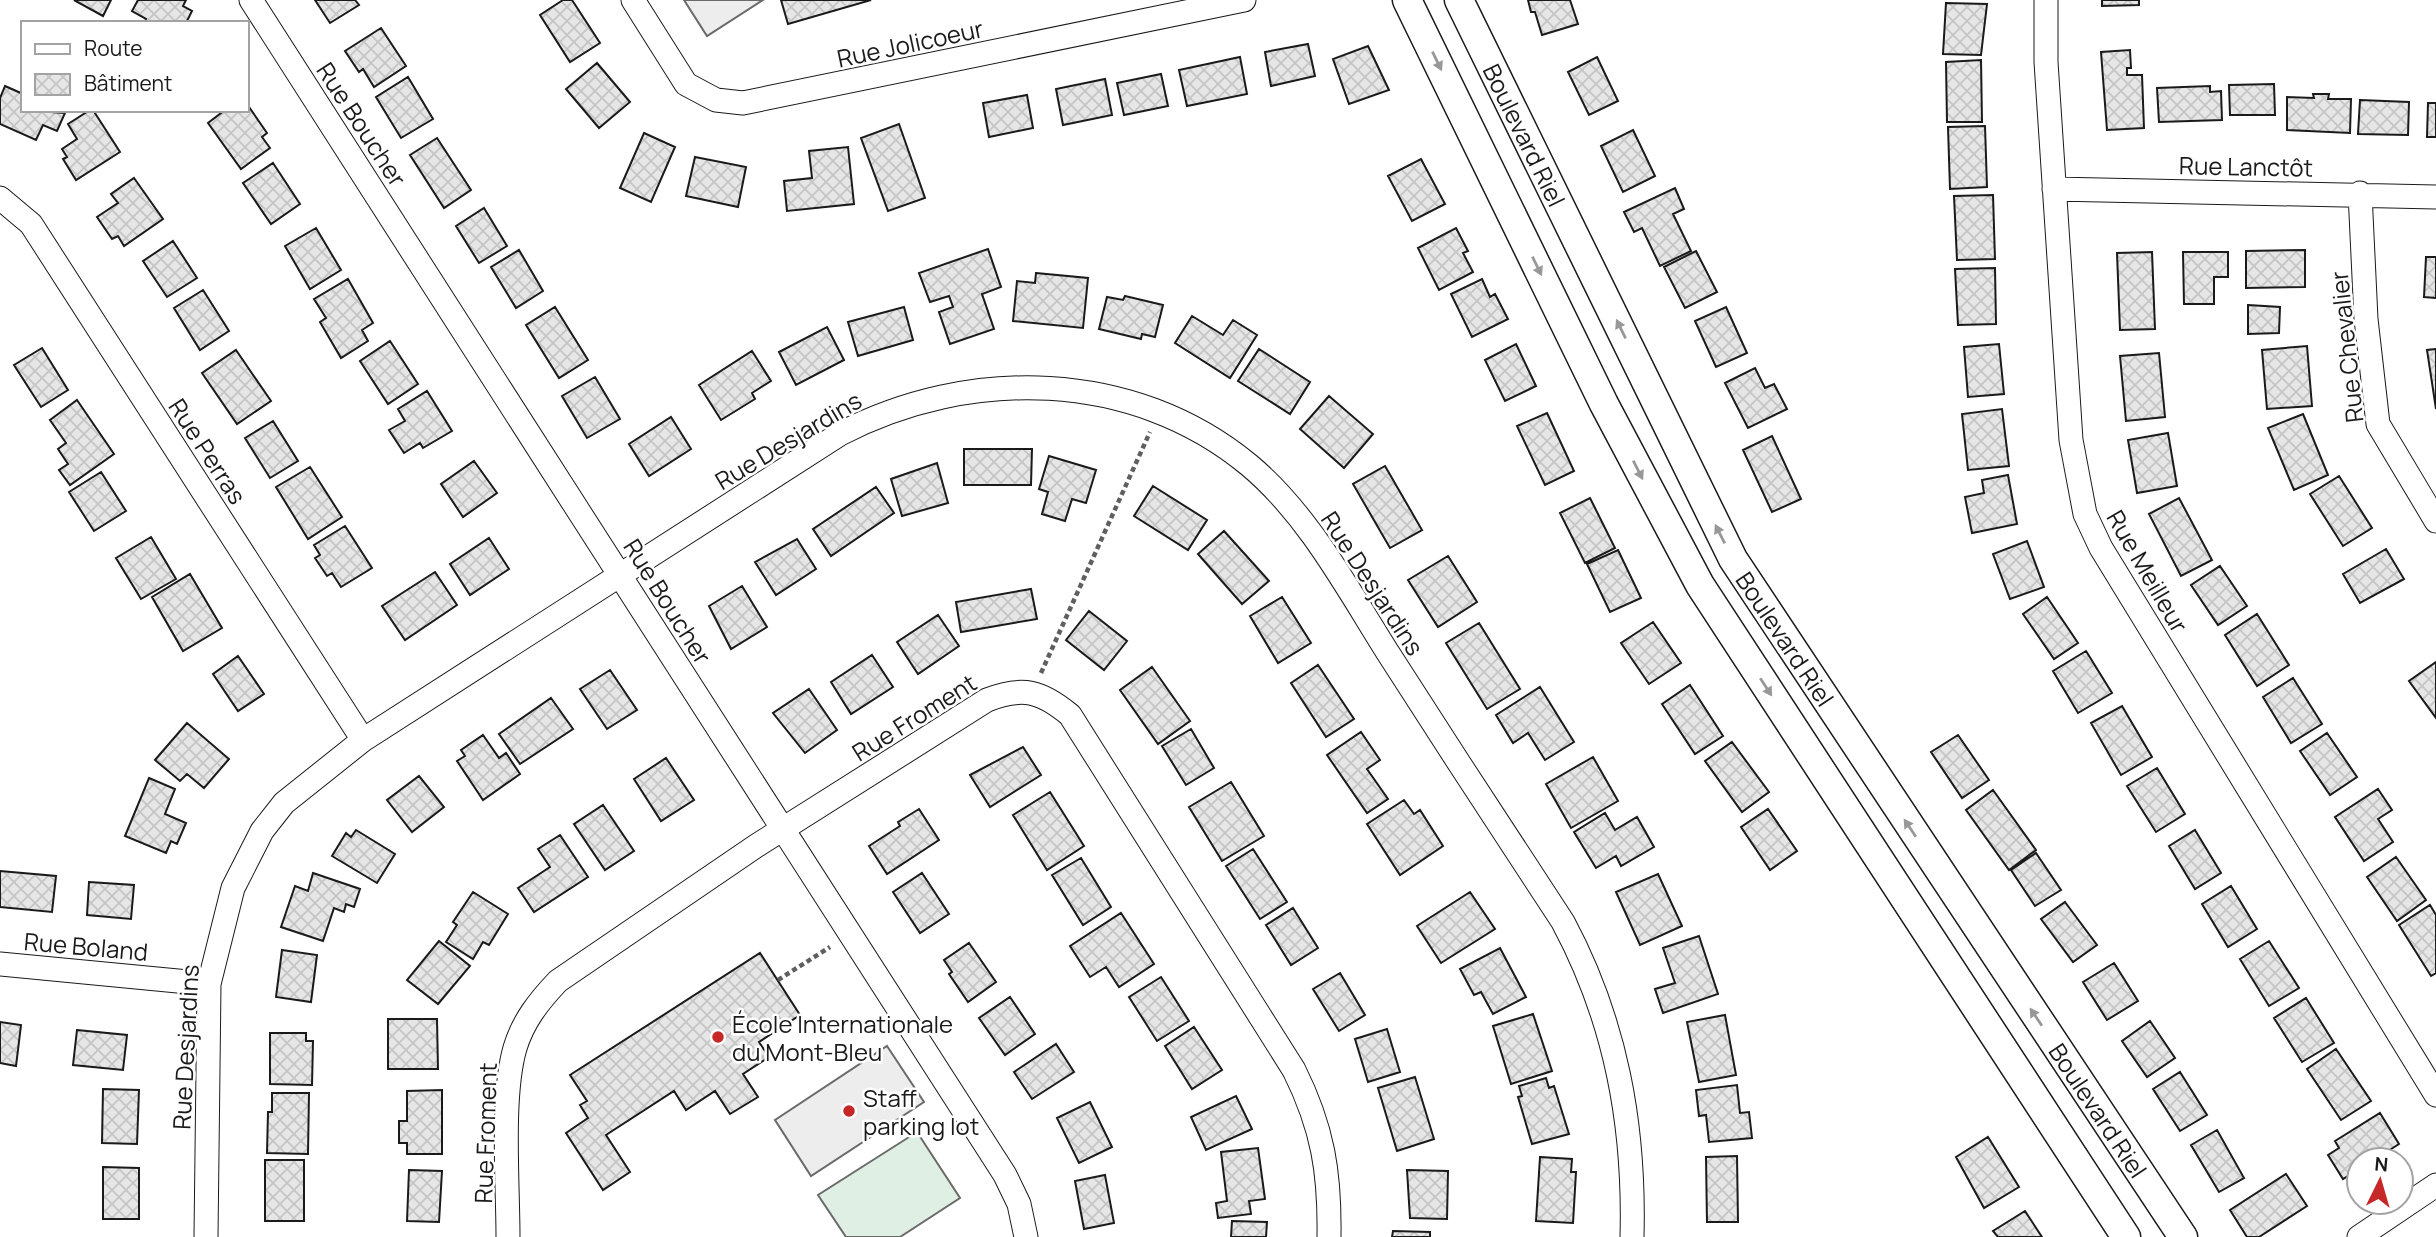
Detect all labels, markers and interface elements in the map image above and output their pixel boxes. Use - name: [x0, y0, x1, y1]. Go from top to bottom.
- street label: Rue Jolicoeur: [834, 11, 987, 75]
- legend: [21, 21, 248, 112]
- text: Route: [84, 34, 142, 62]
- one-way arrow: [1431, 51, 1443, 71]
- street label: Rue Boucher: [310, 56, 415, 193]
- street label: Boulevard Riel: [1476, 58, 1574, 212]
- text: Bâtiment: [84, 69, 172, 97]
- street label: Rue Lanctôt: [2179, 148, 2313, 184]
- one-way arrow: [1531, 256, 1542, 276]
- street label: Rue Chevalier: [2322, 269, 2370, 424]
- one-way arrow: [1616, 319, 1627, 339]
- street label: Rue Desjardins: [709, 383, 867, 497]
- street label: Rue Perras: [162, 392, 254, 510]
- one-way arrow: [1632, 460, 1643, 480]
- street label: Rue Meilleur: [2100, 504, 2197, 639]
- street label: Rue Desjardins: [1314, 505, 1432, 661]
- one-way arrow: [1715, 524, 1726, 544]
- street label: Rue Boucher: [616, 532, 720, 670]
- street label: Boulevard Riel: [1729, 565, 1842, 712]
- street label: Rue Froment: [846, 666, 982, 768]
- one-way arrow: [1759, 677, 1772, 696]
- one-way arrow: [1904, 818, 1917, 837]
- street label: Rue Boland: [23, 924, 149, 968]
- street label: Rue Desjardins: [164, 964, 206, 1130]
- place label: École Internationale du Mont-Bleu: [732, 1007, 953, 1068]
- one-way arrow: [2030, 1007, 2043, 1027]
- marker: École Internationale du Mont-Bleu: [710, 1029, 726, 1045]
- street label: Boulevard Riel: [2042, 1036, 2155, 1184]
- street label: Rue Froment: [466, 1062, 504, 1204]
- place label: Staff parking lot: [863, 1081, 979, 1142]
- marker: Staff parking lot: [841, 1103, 857, 1119]
- north arrow: [2345, 1146, 2415, 1216]
- text: N: [2374, 1151, 2389, 1178]

